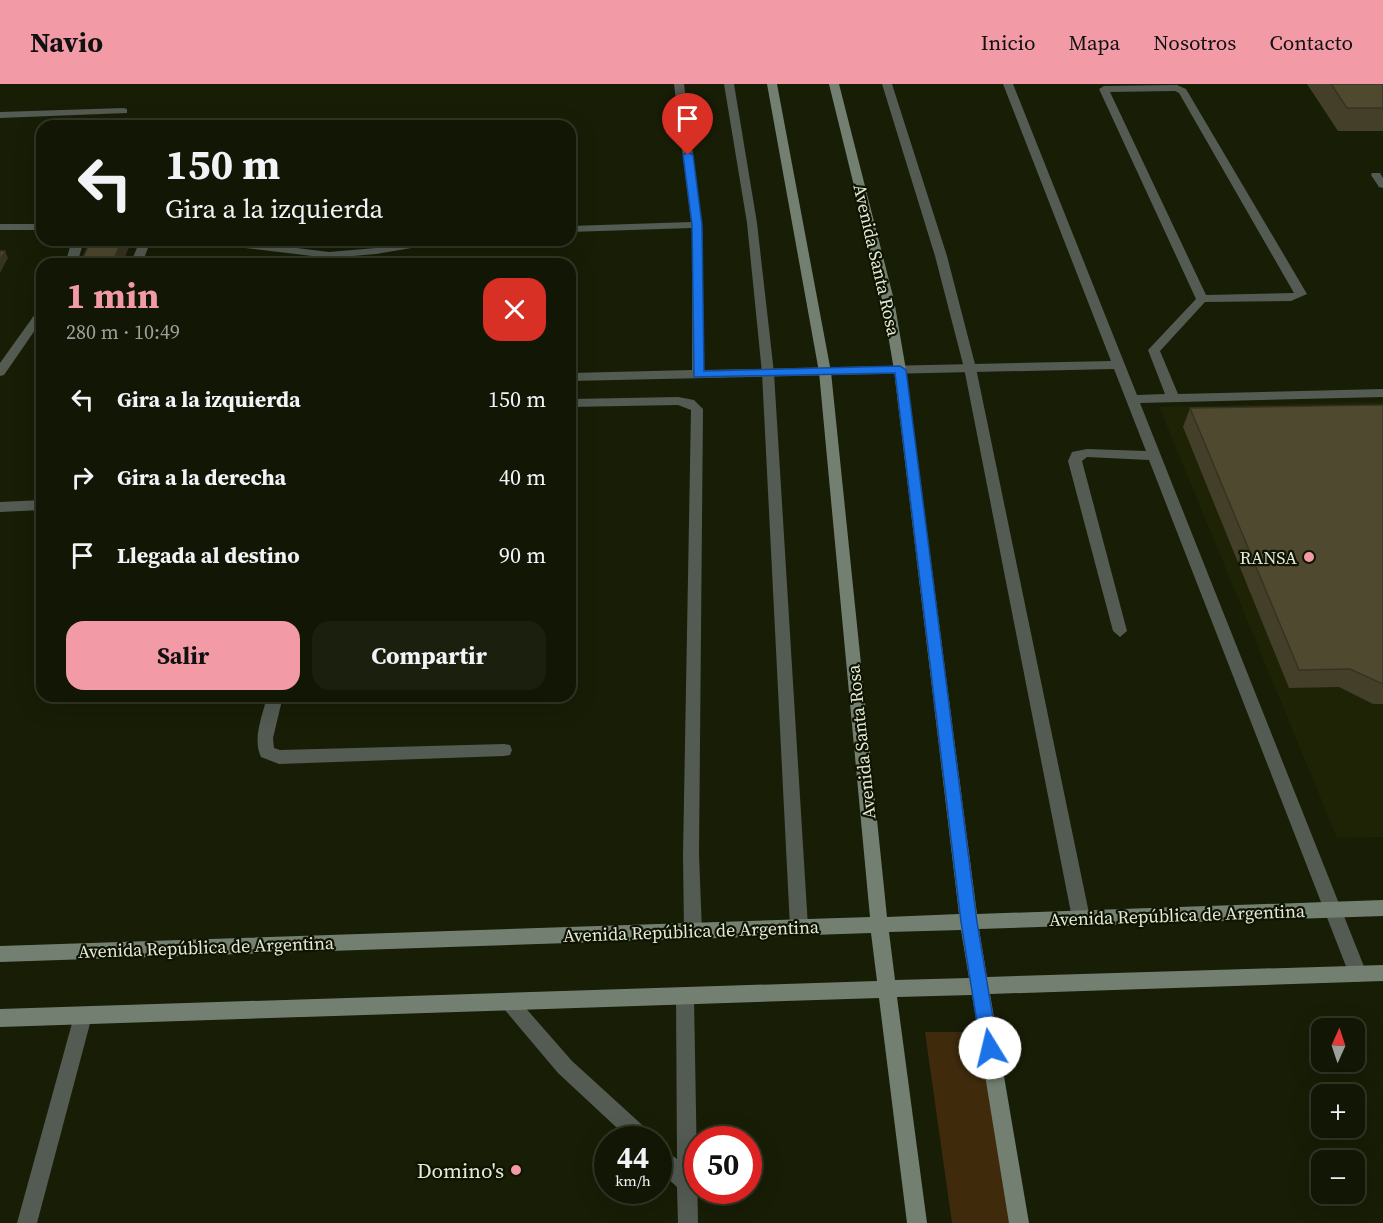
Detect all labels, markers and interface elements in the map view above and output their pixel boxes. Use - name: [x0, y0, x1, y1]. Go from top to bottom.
- text: Navio: [30, 23, 103, 61]
- text: Inicio: [981, 28, 1035, 57]
- text: Mapa: [1068, 28, 1120, 57]
- text: Nosotros: [1153, 28, 1236, 57]
- text: Contacto: [1269, 28, 1353, 57]
- pin: [662, 93, 713, 155]
- icon: arrive: [671, 102, 704, 135]
- text: 150 m: [165, 135, 280, 193]
- icon: left: [66, 144, 144, 222]
- street label: Avenida Santa Rosa: [847, 182, 907, 339]
- text: Gira a la izquierda: [165, 190, 383, 227]
- text: 1 min: [66, 271, 159, 320]
- button: close: [483, 278, 546, 341]
- text: 280 m · 10:49: [66, 318, 180, 346]
- icon: left: [66, 383, 99, 416]
- text: Gira a la izquierda: [117, 384, 301, 414]
- text: 150 m: [488, 384, 546, 414]
- icon: right: [66, 461, 99, 494]
- text: Gira a la derecha: [117, 462, 286, 492]
- text: 40 m: [499, 462, 546, 492]
- icon: arrive: [66, 539, 99, 572]
- text: Llegada al destino: [117, 540, 300, 570]
- text: 90 m: [499, 540, 546, 570]
- place label: RANSA: [1239, 545, 1297, 570]
- marker: RANSA: [1302, 550, 1316, 564]
- button: Salir: [66, 621, 300, 690]
- button: Compartir: [312, 621, 546, 690]
- street label: Avenida Santa Rosa: [840, 663, 882, 820]
- street label: Avenida República de Argentina: [1049, 898, 1306, 932]
- street label: Avenida República de Argentina: [563, 914, 820, 948]
- street label: Avenida República de Argentina: [78, 930, 335, 964]
- position arrow: [958, 1016, 1022, 1080]
- north arrow: [1311, 1018, 1365, 1072]
- map controls: [1311, 1018, 1365, 1204]
- button: +: [1311, 1084, 1365, 1138]
- speed limit sign: 50: [684, 1126, 762, 1204]
- text: 44: [617, 1137, 649, 1178]
- button: −: [1311, 1150, 1365, 1204]
- place label: Domino's: [417, 1156, 504, 1185]
- marker: Domino's: [509, 1163, 523, 1177]
- text: km/h: [615, 1170, 651, 1191]

